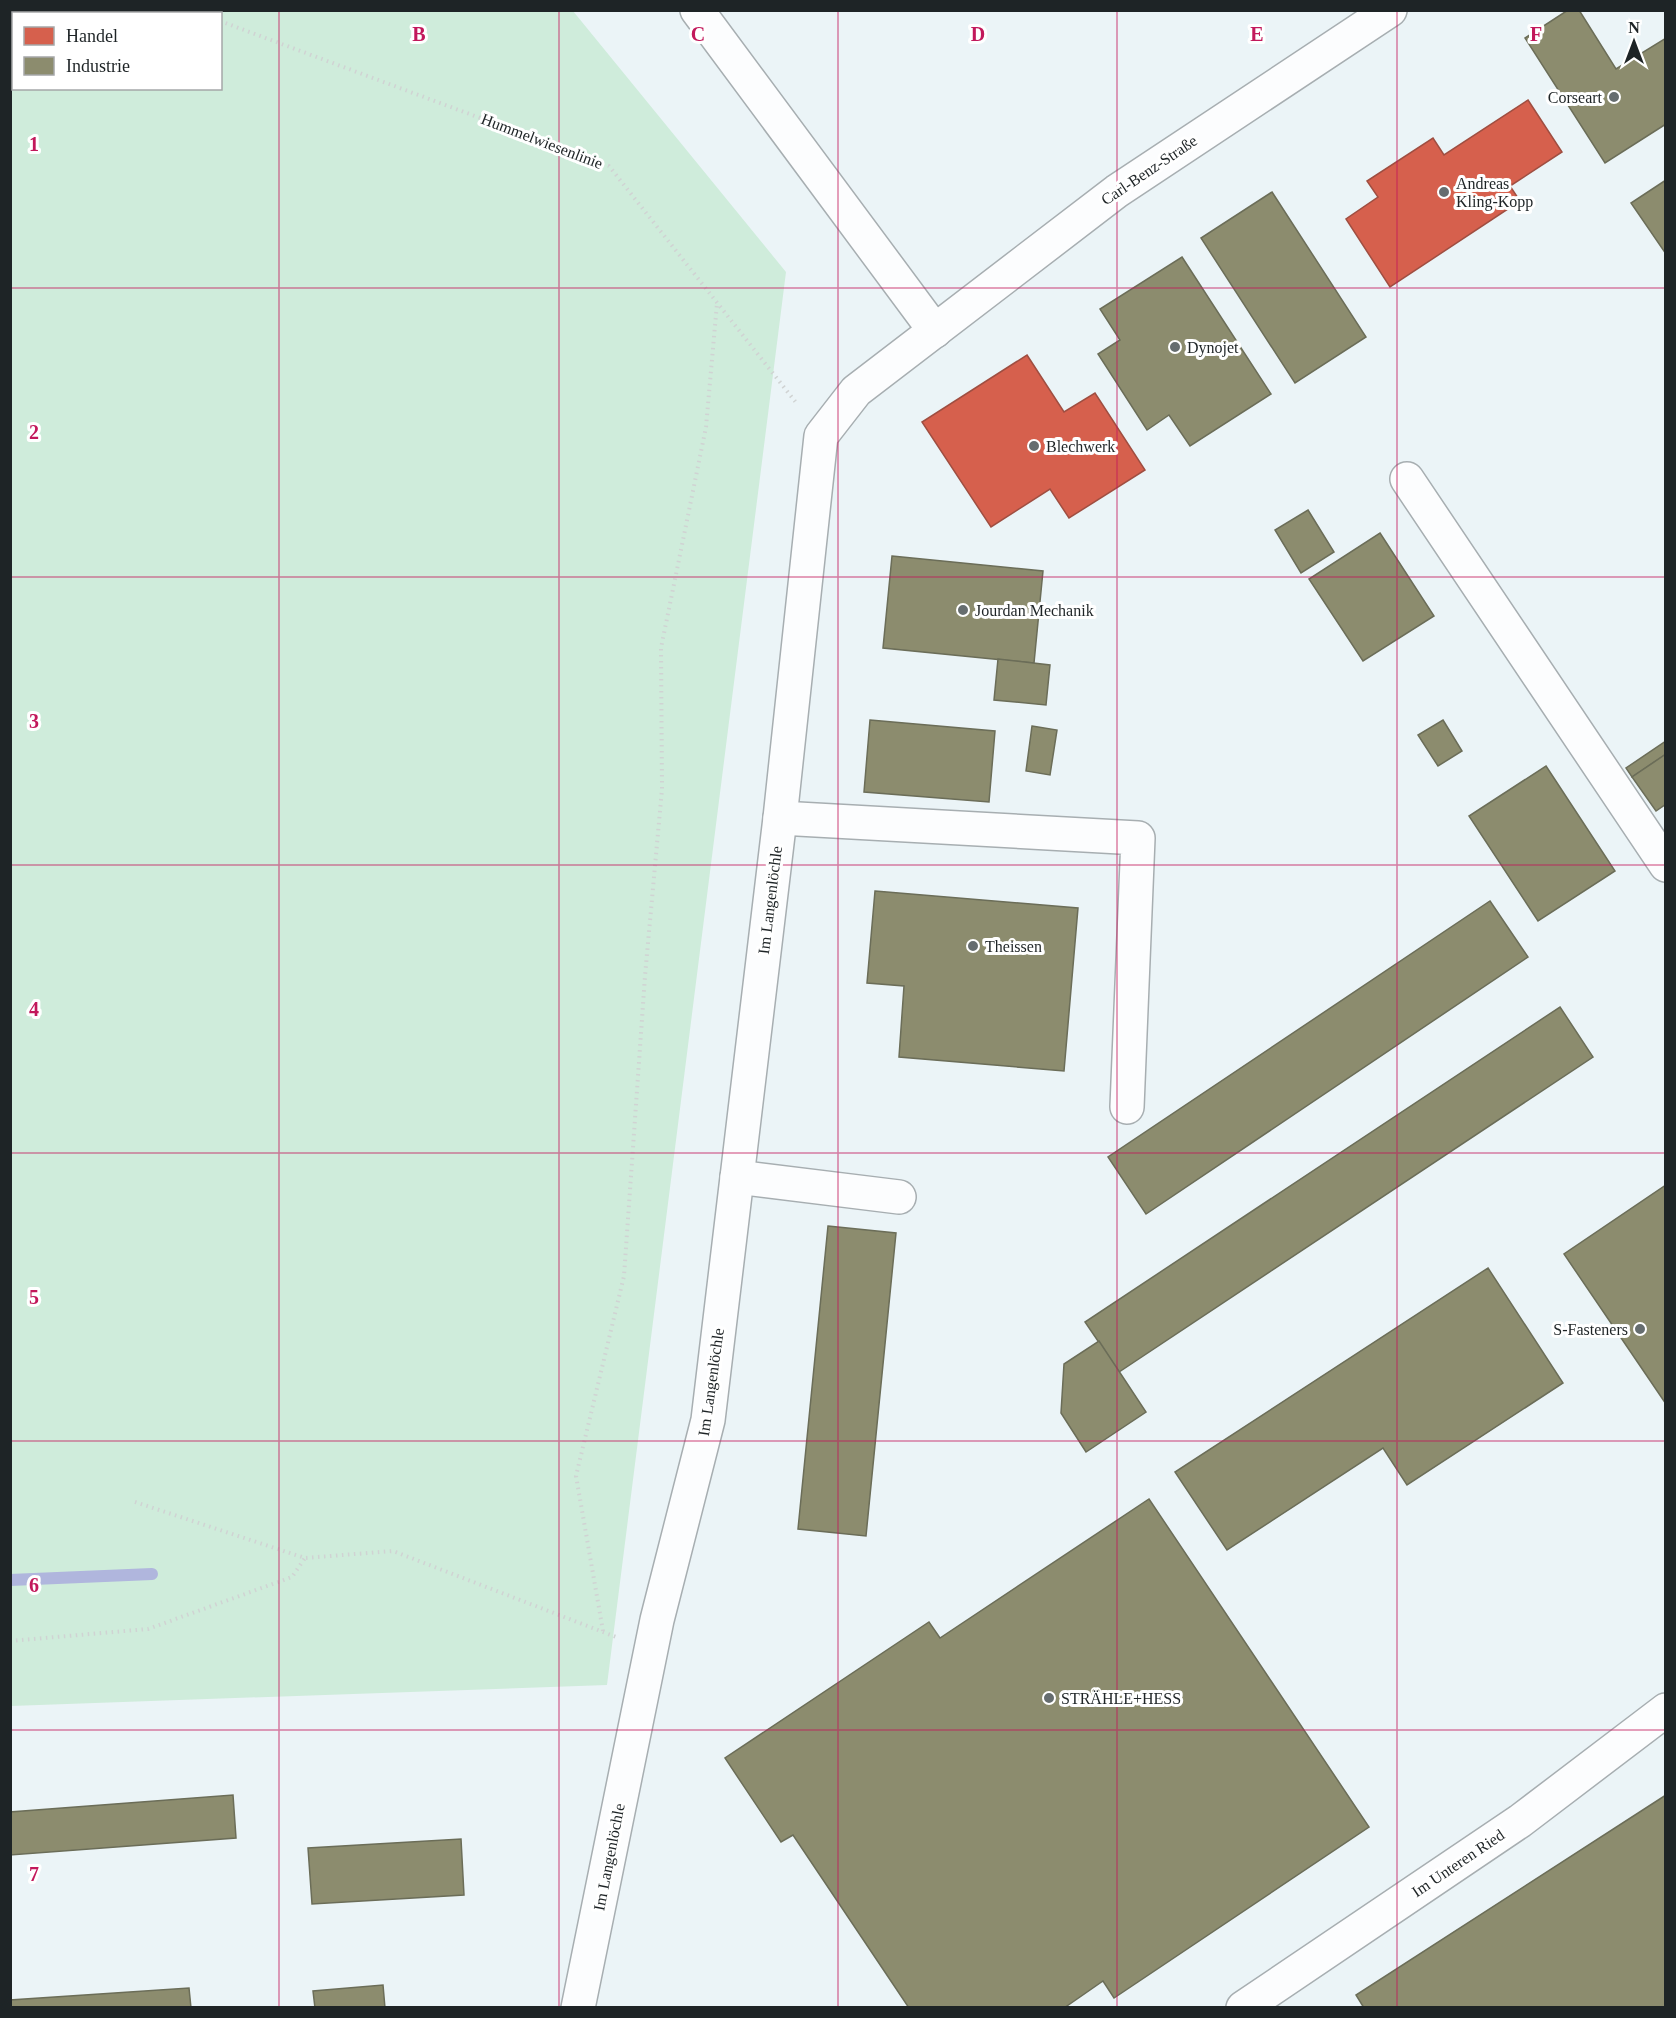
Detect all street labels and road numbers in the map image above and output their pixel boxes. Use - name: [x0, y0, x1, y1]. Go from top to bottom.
- street label: Hummelwiesenlinie: [479, 110, 605, 172]
- street label: Carl-Benz-Straße: [1098, 132, 1200, 208]
- street label: Im Langenlöchle: [755, 845, 786, 955]
- street label: Im Langenlöchle: [695, 1327, 728, 1437]
- street label: Im Langenlöchle: [590, 1802, 629, 1912]
- street label: Im Unteren Ried: [1409, 1826, 1507, 1900]

